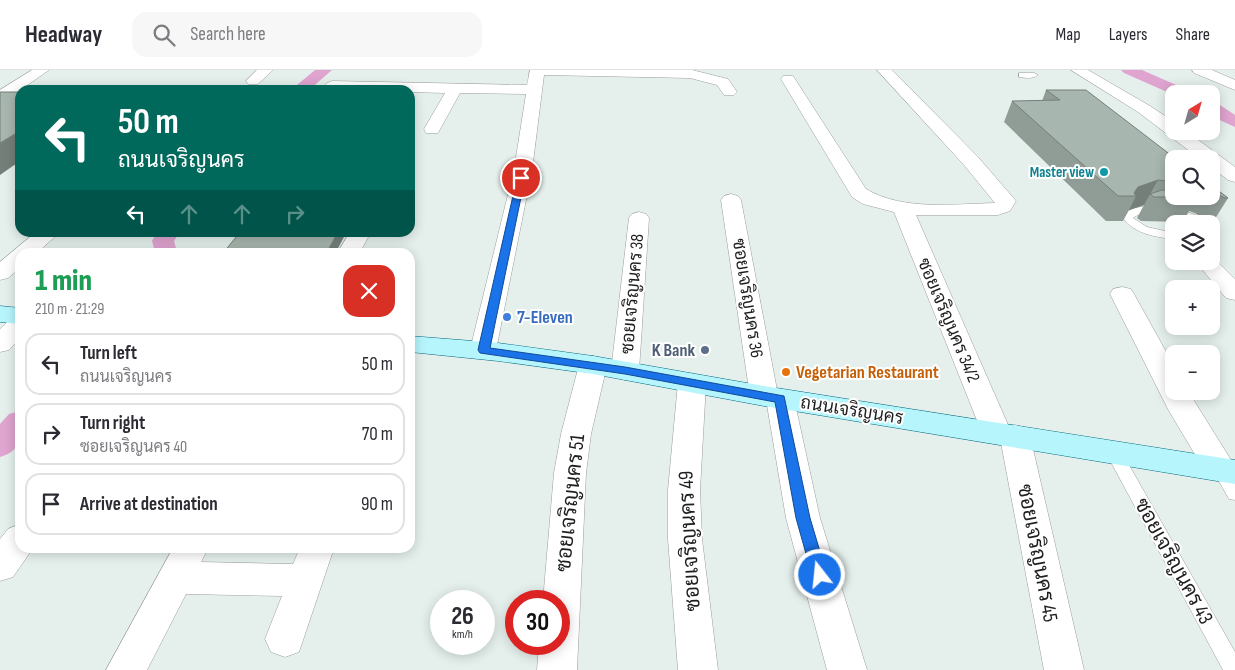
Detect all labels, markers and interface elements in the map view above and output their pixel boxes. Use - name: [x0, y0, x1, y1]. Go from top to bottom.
- search box: [132, 12, 482, 57]
- text: Headway: [25, 20, 102, 49]
- icon: search: [150, 21, 178, 49]
- text: Search here: [190, 23, 266, 46]
- text: Map: [1056, 24, 1081, 45]
- text: Layers: [1109, 24, 1148, 45]
- text: Share: [1176, 24, 1210, 45]
- north arrow: [1165, 85, 1220, 140]
- map controls: [1165, 85, 1220, 400]
- text: 50 m: [118, 101, 179, 144]
- icon: left: [35, 105, 100, 170]
- text: ถนนเจริญนคร: [118, 147, 245, 174]
- button: search: [1165, 150, 1220, 205]
- pin: [500, 157, 542, 199]
- place label: Master view: [1030, 163, 1094, 182]
- icon: arrive: [507, 164, 535, 192]
- marker: Master view: [1098, 166, 1110, 178]
- icon: left: [122, 200, 150, 228]
- icon: ahead: [175, 200, 203, 228]
- icon: ahead: [228, 200, 256, 228]
- icon: right: [281, 200, 309, 228]
- button: layers: [1165, 215, 1220, 270]
- street label: ซอยเจริญนคร 38: [616, 233, 648, 355]
- street label: ซอยเจริญนคร 36: [728, 237, 768, 359]
- street label: ซอยเจริญนคร 34/2: [913, 255, 985, 385]
- text: 1 min: [35, 263, 92, 299]
- button: close: [343, 265, 395, 317]
- button: +: [1165, 280, 1220, 335]
- text: 210 m · 21:29: [35, 300, 104, 319]
- place label: 7-Eleven: [517, 307, 573, 328]
- marker: 7-Eleven: [501, 311, 513, 323]
- place label: K Bank: [652, 340, 695, 361]
- text: Turn left: [80, 342, 137, 365]
- marker: K Bank: [699, 344, 711, 356]
- button: −: [1165, 345, 1220, 400]
- icon: left: [37, 350, 65, 378]
- text: 50 m: [362, 353, 393, 376]
- place label: Vegetarian Restaurant: [796, 362, 939, 383]
- marker: Vegetarian Restaurant: [780, 366, 792, 378]
- text: ถนนเจริญนคร: [80, 368, 172, 387]
- street label: ถนนเจริญนคร: [799, 391, 905, 429]
- text: Turn right: [80, 412, 145, 435]
- icon: right: [37, 420, 65, 448]
- text: 70 m: [362, 423, 393, 446]
- street label: ซอยเจริญนคร 51: [551, 432, 590, 573]
- text: ซอยเจริญนคร 40: [80, 438, 187, 457]
- street label: ซอยเจริญนคร 49: [673, 470, 706, 612]
- street label: ซอยเจริญนคร 45: [1012, 482, 1063, 624]
- icon: arrive: [37, 490, 65, 518]
- text: Arrive at destination: [80, 493, 218, 516]
- text: 90 m: [361, 493, 393, 516]
- street label: ซอยเจริญนคร 43: [1129, 494, 1218, 629]
- position arrow: [793, 548, 845, 600]
- speed limit sign: 30: [505, 590, 570, 655]
- text: 26: [451, 601, 474, 632]
- text: km/h: [452, 627, 473, 642]

